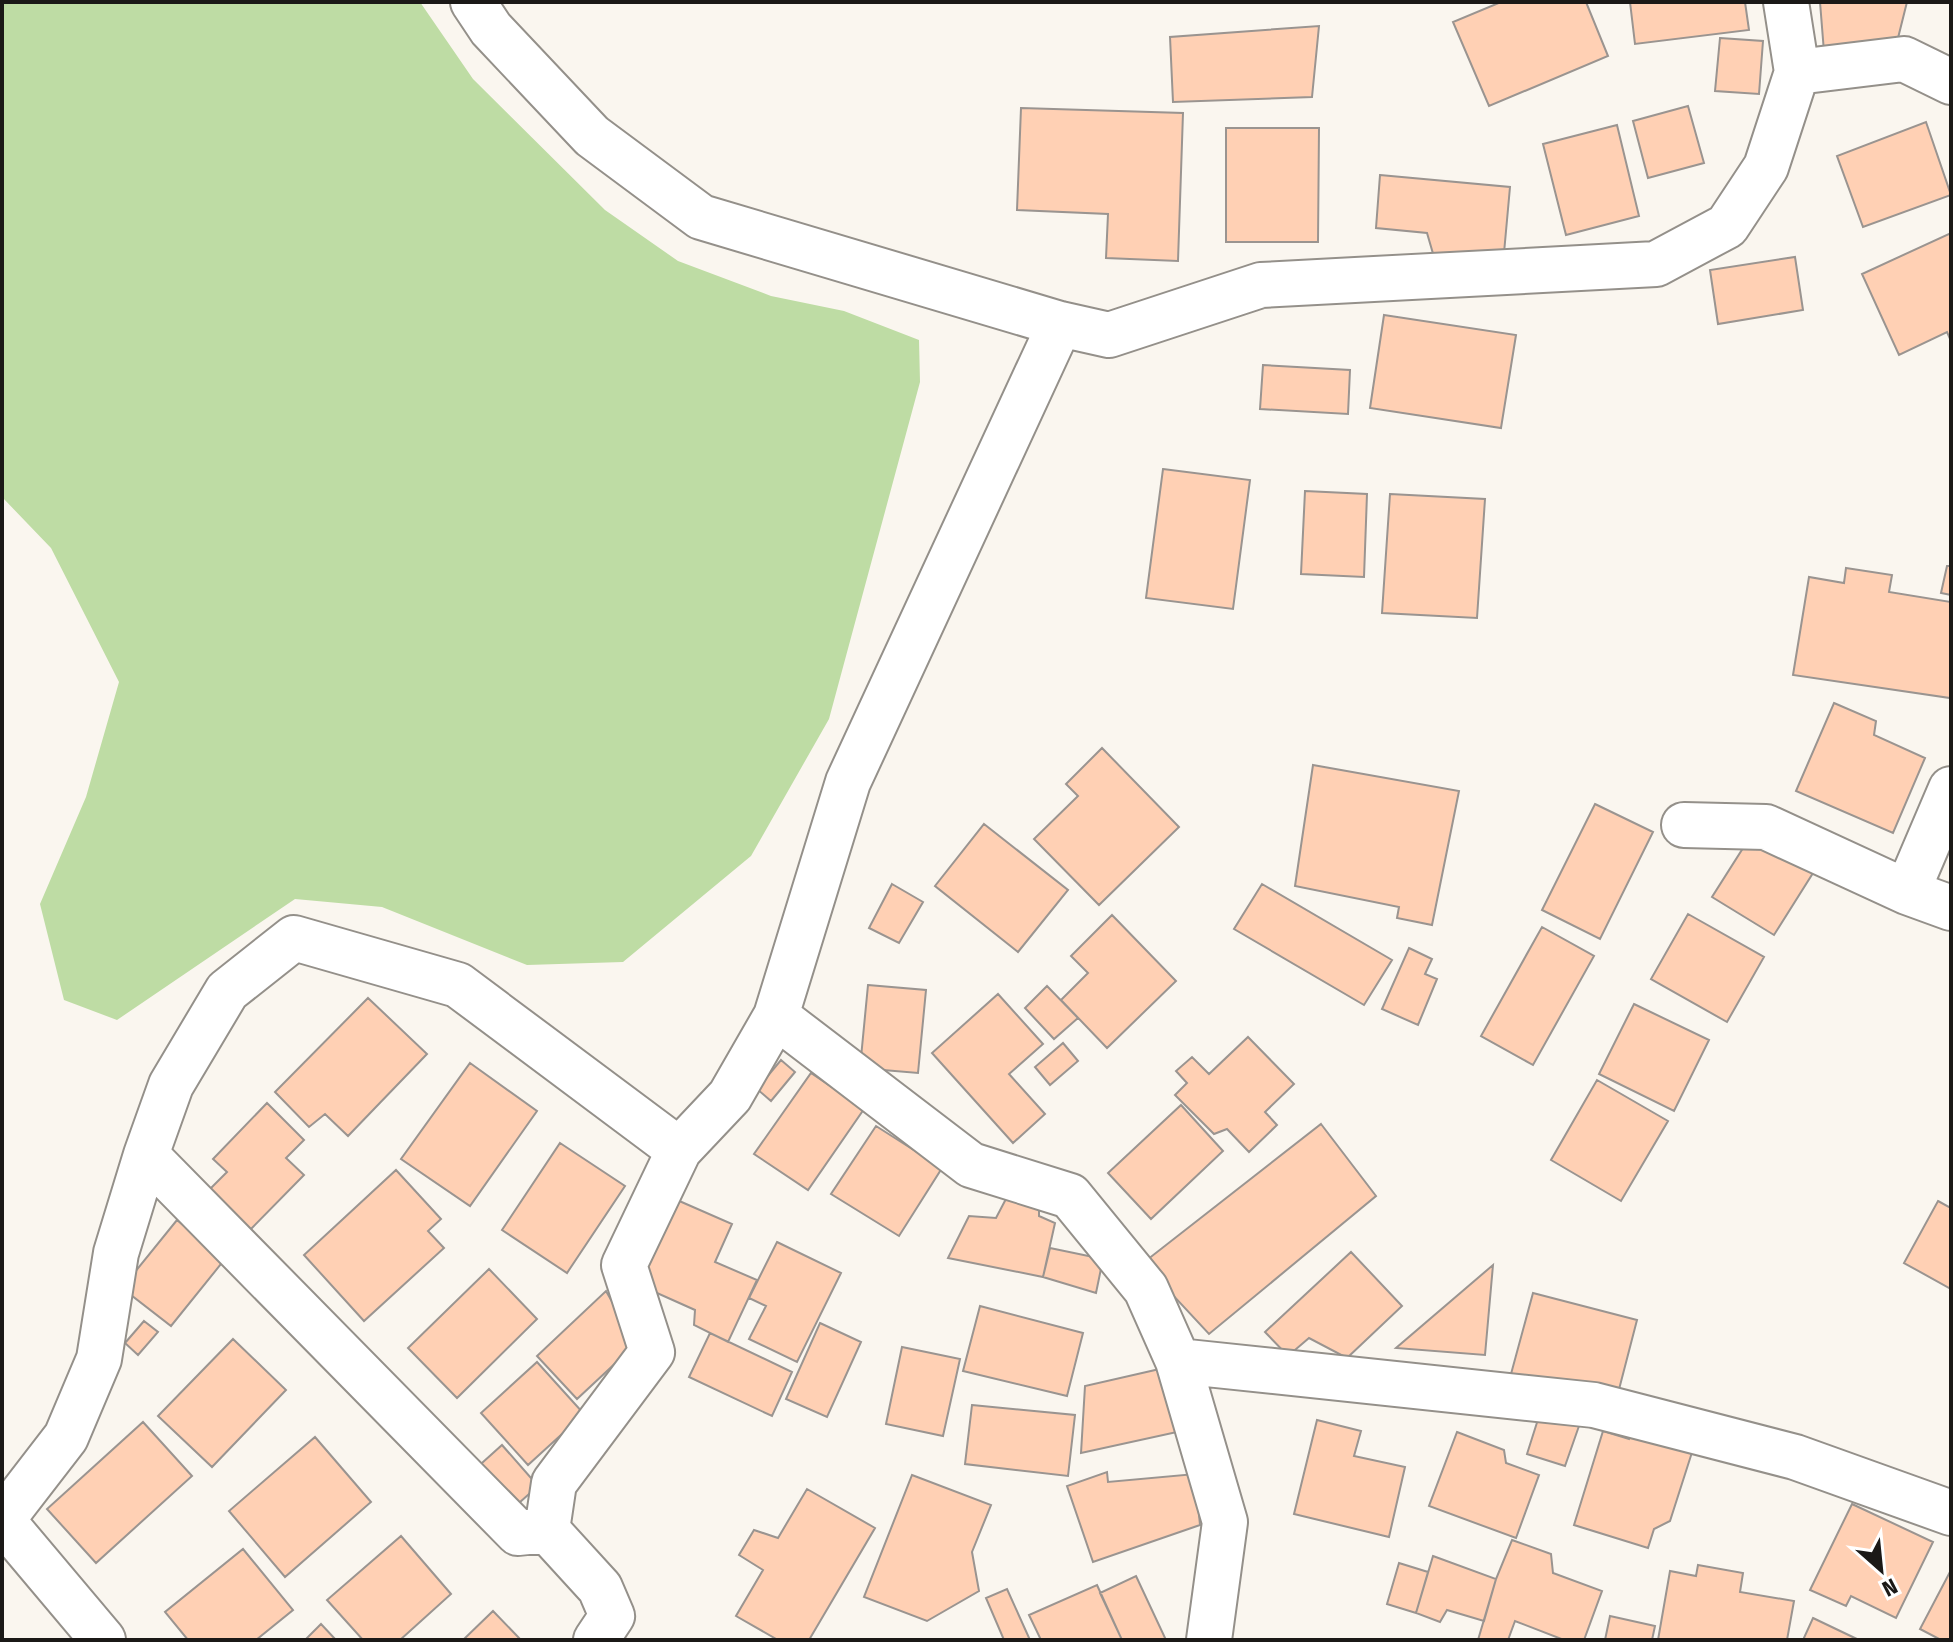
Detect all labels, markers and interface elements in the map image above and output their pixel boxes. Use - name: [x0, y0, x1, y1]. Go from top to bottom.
- north arrow: [1841, 1530, 1921, 1610]
- text: N: [1878, 1572, 1902, 1602]

